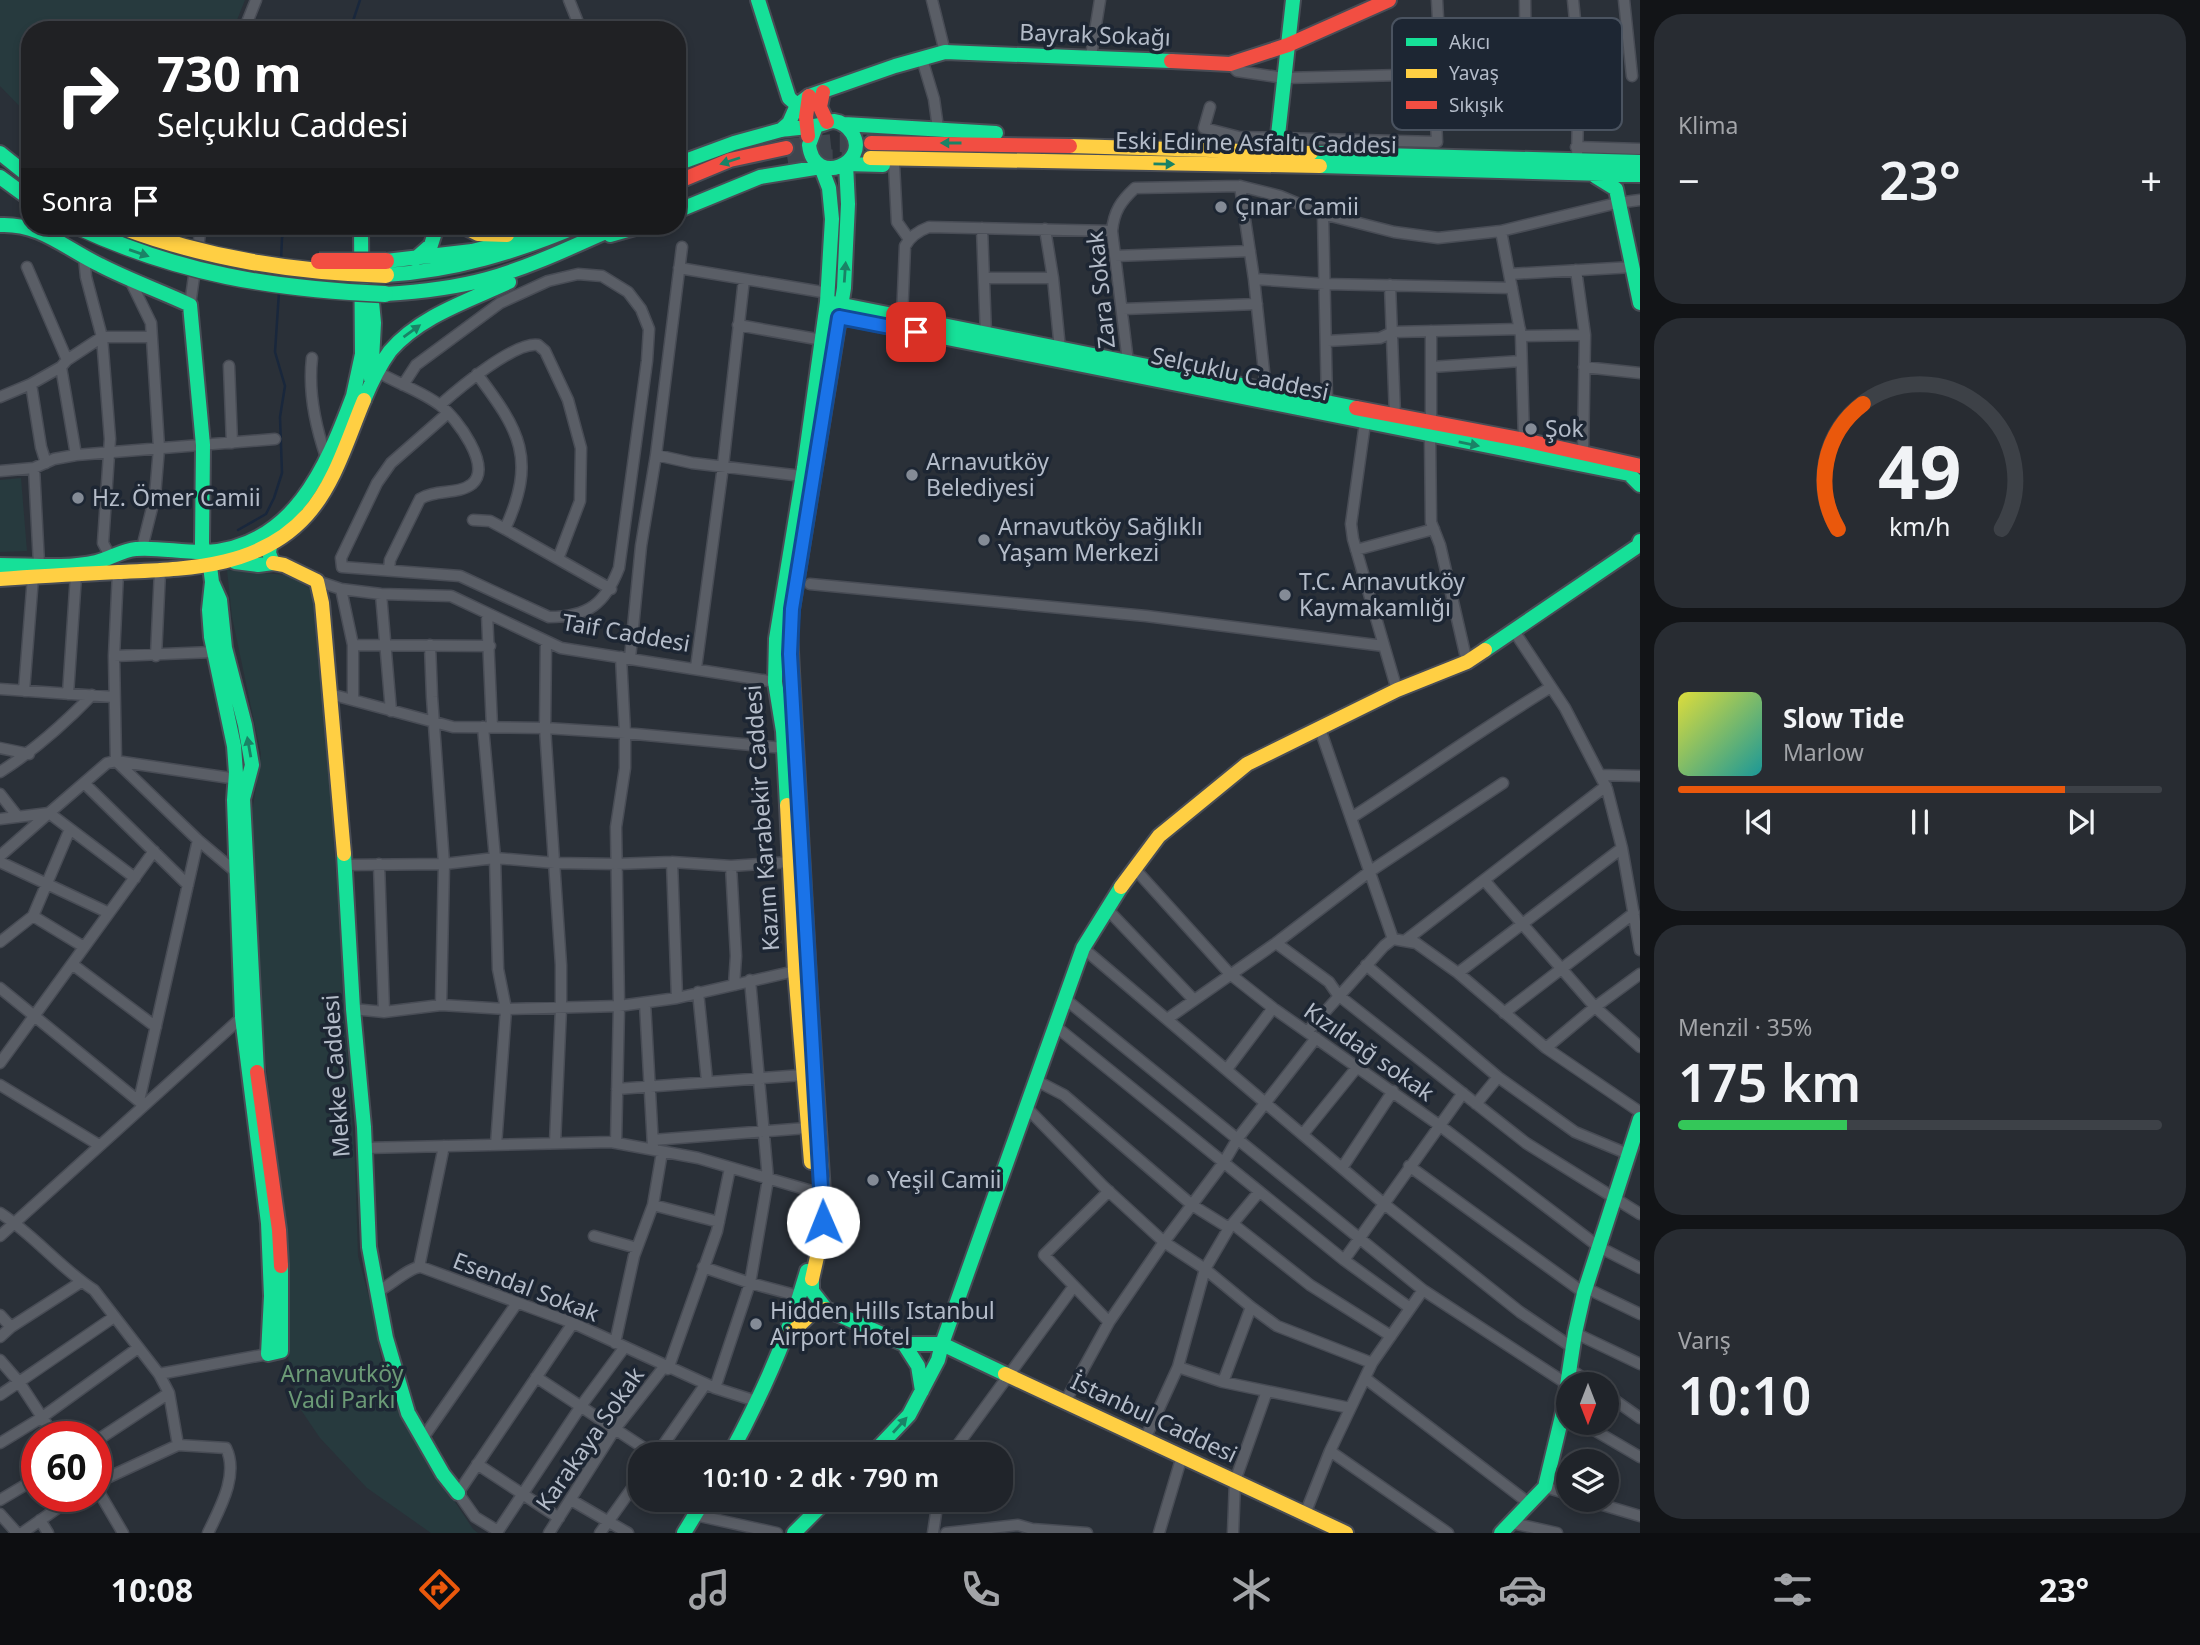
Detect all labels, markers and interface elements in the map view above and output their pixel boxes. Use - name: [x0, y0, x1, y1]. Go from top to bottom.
- street label: Bayrak Sokağı: [1019, 15, 1171, 53]
- legend: [1392, 18, 1622, 130]
- text: Akıcı: [1449, 29, 1490, 55]
- text: 730 m: [157, 40, 302, 106]
- icon: right: [42, 49, 133, 140]
- text: Yavaş: [1449, 60, 1499, 86]
- text: Sıkışık: [1449, 92, 1504, 118]
- text: Selçuklu Caddesi: [157, 103, 409, 146]
- text: Klima: [1678, 109, 1739, 141]
- street label: Eski Edirne Asfaltı Caddesi: [1115, 124, 1397, 160]
- one-way arrow: [940, 137, 962, 149]
- text: 23°: [1879, 144, 1961, 215]
- text: −: [1678, 154, 1700, 206]
- text: +: [2140, 154, 2162, 206]
- one-way arrow: [720, 156, 741, 166]
- one-way arrow: [1153, 158, 1175, 170]
- icon: arrive: [127, 182, 165, 220]
- text: Sonra: [42, 183, 113, 219]
- place label: Çınar Camii: [1235, 190, 1359, 222]
- marker: Çınar Camii: [1213, 199, 1229, 215]
- street label: Zara Sokak: [1078, 229, 1122, 350]
- one-way arrow: [128, 247, 149, 258]
- one-way arrow: [840, 261, 851, 283]
- pin: [886, 302, 946, 362]
- icon: arrive: [897, 313, 935, 351]
- one-way arrow: [403, 324, 421, 339]
- street label: Selçuklu Caddesi: [1148, 339, 1332, 407]
- place label: Şok: [1545, 412, 1585, 444]
- marker: Şok: [1523, 421, 1539, 437]
- text: 49: [1878, 421, 1962, 520]
- one-way arrow: [1458, 438, 1480, 449]
- place label: Arnavutköy Belediyesi: [926, 445, 1049, 503]
- marker: Arnavutköy Belediyesi: [904, 467, 920, 483]
- place label: Hz. Ömer Camii: [92, 481, 261, 513]
- marker: Hz. Ömer Camii: [70, 490, 86, 506]
- text: km/h: [1889, 508, 1951, 542]
- place label: Arnavutköy Sağlıklı Yaşam Merkezi: [998, 510, 1203, 568]
- marker: Arnavutköy Sağlıklı Yaşam Merkezi: [976, 532, 992, 548]
- place label: T.C. Arnavutköy Kaymakamlığı: [1299, 565, 1465, 623]
- marker: T.C. Arnavutköy Kaymakamlığı: [1277, 587, 1293, 603]
- street label: Taif Caddesi: [560, 605, 693, 659]
- street label: Kazım Karabekir Caddesi: [736, 684, 786, 952]
- text: Slow Tide: [1783, 700, 1905, 736]
- one-way arrow: [243, 736, 254, 758]
- text: Marlow: [1783, 736, 1864, 768]
- icon: previous: [1740, 803, 1778, 841]
- icon: pause: [1901, 803, 1939, 841]
- icon: next: [2062, 803, 2100, 841]
- street label: Mekke Caddesi: [313, 994, 357, 1158]
- street label: Kızıldağ sokak: [1298, 994, 1442, 1108]
- text: Menzil · 35%: [1678, 1011, 1812, 1043]
- text: 175 km: [1678, 1046, 1861, 1117]
- place label: Yeşil Camii: [887, 1163, 1002, 1195]
- marker: Yeşil Camii: [865, 1172, 881, 1188]
- position arrow: [786, 1185, 860, 1259]
- street label: Esendal Sokak: [449, 1244, 605, 1329]
- place label: Hidden Hills Istanbul Airport Hotel: [770, 1294, 995, 1352]
- marker: Hidden Hills Istanbul Airport Hotel: [748, 1316, 764, 1332]
- text: Varış: [1678, 1324, 1731, 1356]
- park label: Arnavutköy Vadi Parkı: [281, 1357, 404, 1415]
- street label: Karakaya Sokak: [528, 1359, 651, 1517]
- text: 10:10: [1678, 1359, 1811, 1430]
- street label: İstanbul Caddesi: [1066, 1365, 1243, 1470]
- north arrow: [1556, 1372, 1619, 1435]
- map controls: [1556, 1372, 1619, 1512]
- one-way arrow: [892, 1416, 908, 1434]
- speed limit sign: 60: [21, 1421, 112, 1512]
- button: layers: [1556, 1449, 1619, 1512]
- text: 10:10 · 2 dk · 790 m: [702, 1459, 939, 1495]
- icon: directions: [415, 1565, 464, 1614]
- icon: music: [685, 1565, 734, 1614]
- icon: phone: [956, 1565, 1005, 1614]
- icon: climate: [1227, 1565, 1276, 1614]
- icon: car: [1498, 1565, 1547, 1614]
- icon: filters: [1768, 1565, 1817, 1614]
- text: 10:08: [111, 1568, 193, 1611]
- text: 23°: [2039, 1568, 2089, 1611]

